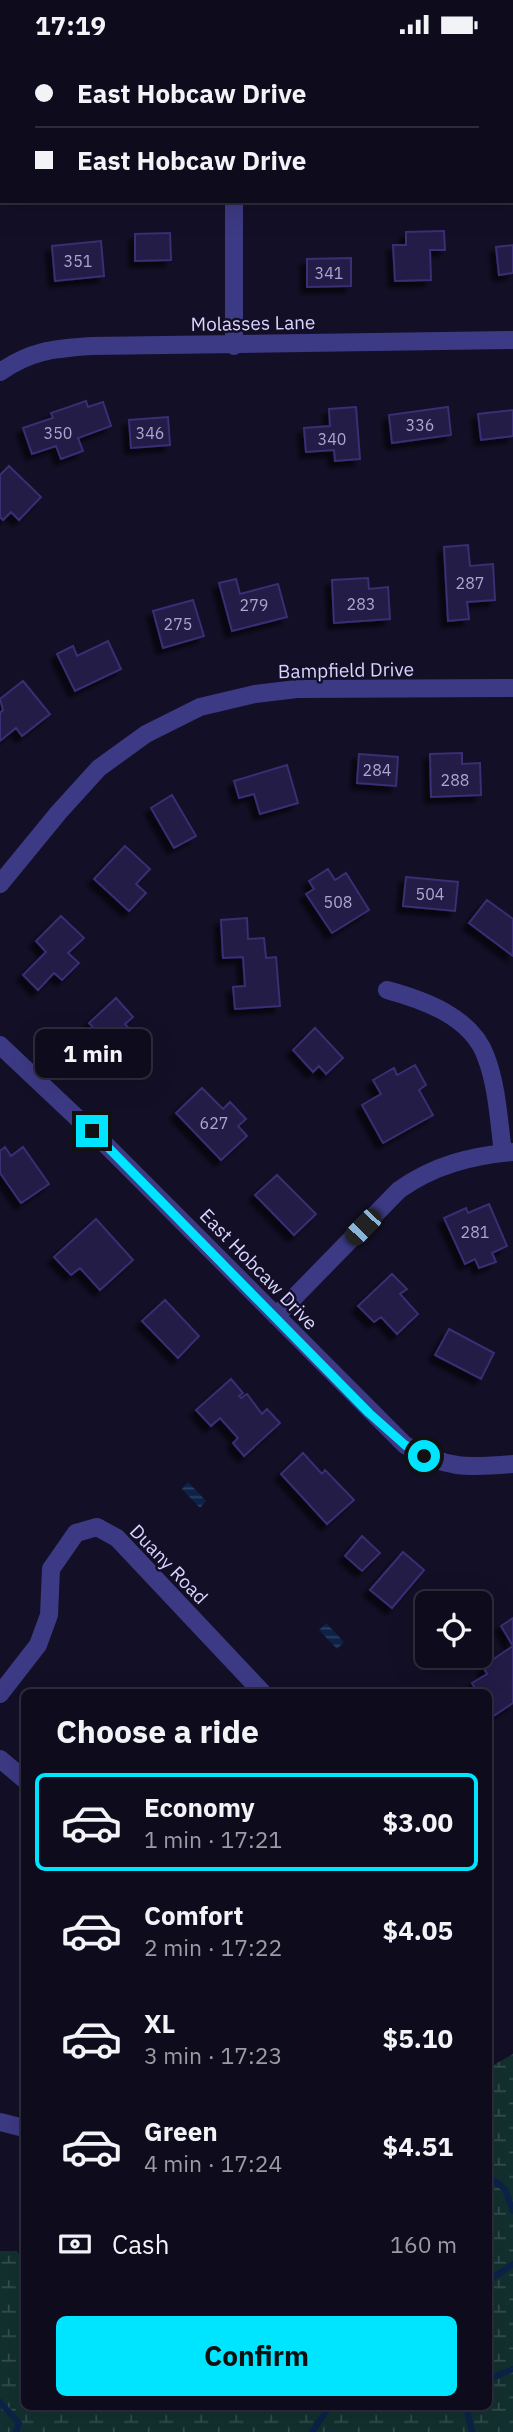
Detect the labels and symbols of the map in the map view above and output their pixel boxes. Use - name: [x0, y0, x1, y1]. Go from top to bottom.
- house number: 351: [64, 251, 92, 271]
- house number: 341: [315, 263, 343, 283]
- street label: Molasses Lane: [190, 310, 316, 336]
- house number: 336: [406, 415, 434, 435]
- house number: 350: [44, 423, 72, 443]
- house number: 346: [136, 423, 164, 443]
- house number: 340: [318, 429, 346, 449]
- house number: 287: [456, 573, 484, 593]
- house number: 283: [347, 594, 375, 614]
- house number: 279: [240, 595, 268, 615]
- house number: 275: [164, 614, 192, 634]
- street label: Bampfield Drive: [278, 657, 414, 683]
- house number: 284: [363, 760, 391, 780]
- house number: 288: [441, 770, 469, 790]
- house number: 504: [416, 884, 444, 904]
- house number: 508: [324, 892, 352, 912]
- callout: 1 min: [34, 1030, 150, 1079]
- house number: 627: [200, 1113, 228, 1133]
- route end: [76, 1115, 108, 1147]
- street label: East Hobcaw Drive: [195, 1203, 323, 1335]
- car: [341, 1205, 386, 1249]
- house number: 281: [461, 1222, 489, 1242]
- route start: [408, 1440, 440, 1472]
- street label: Duany Road: [125, 1519, 213, 1609]

